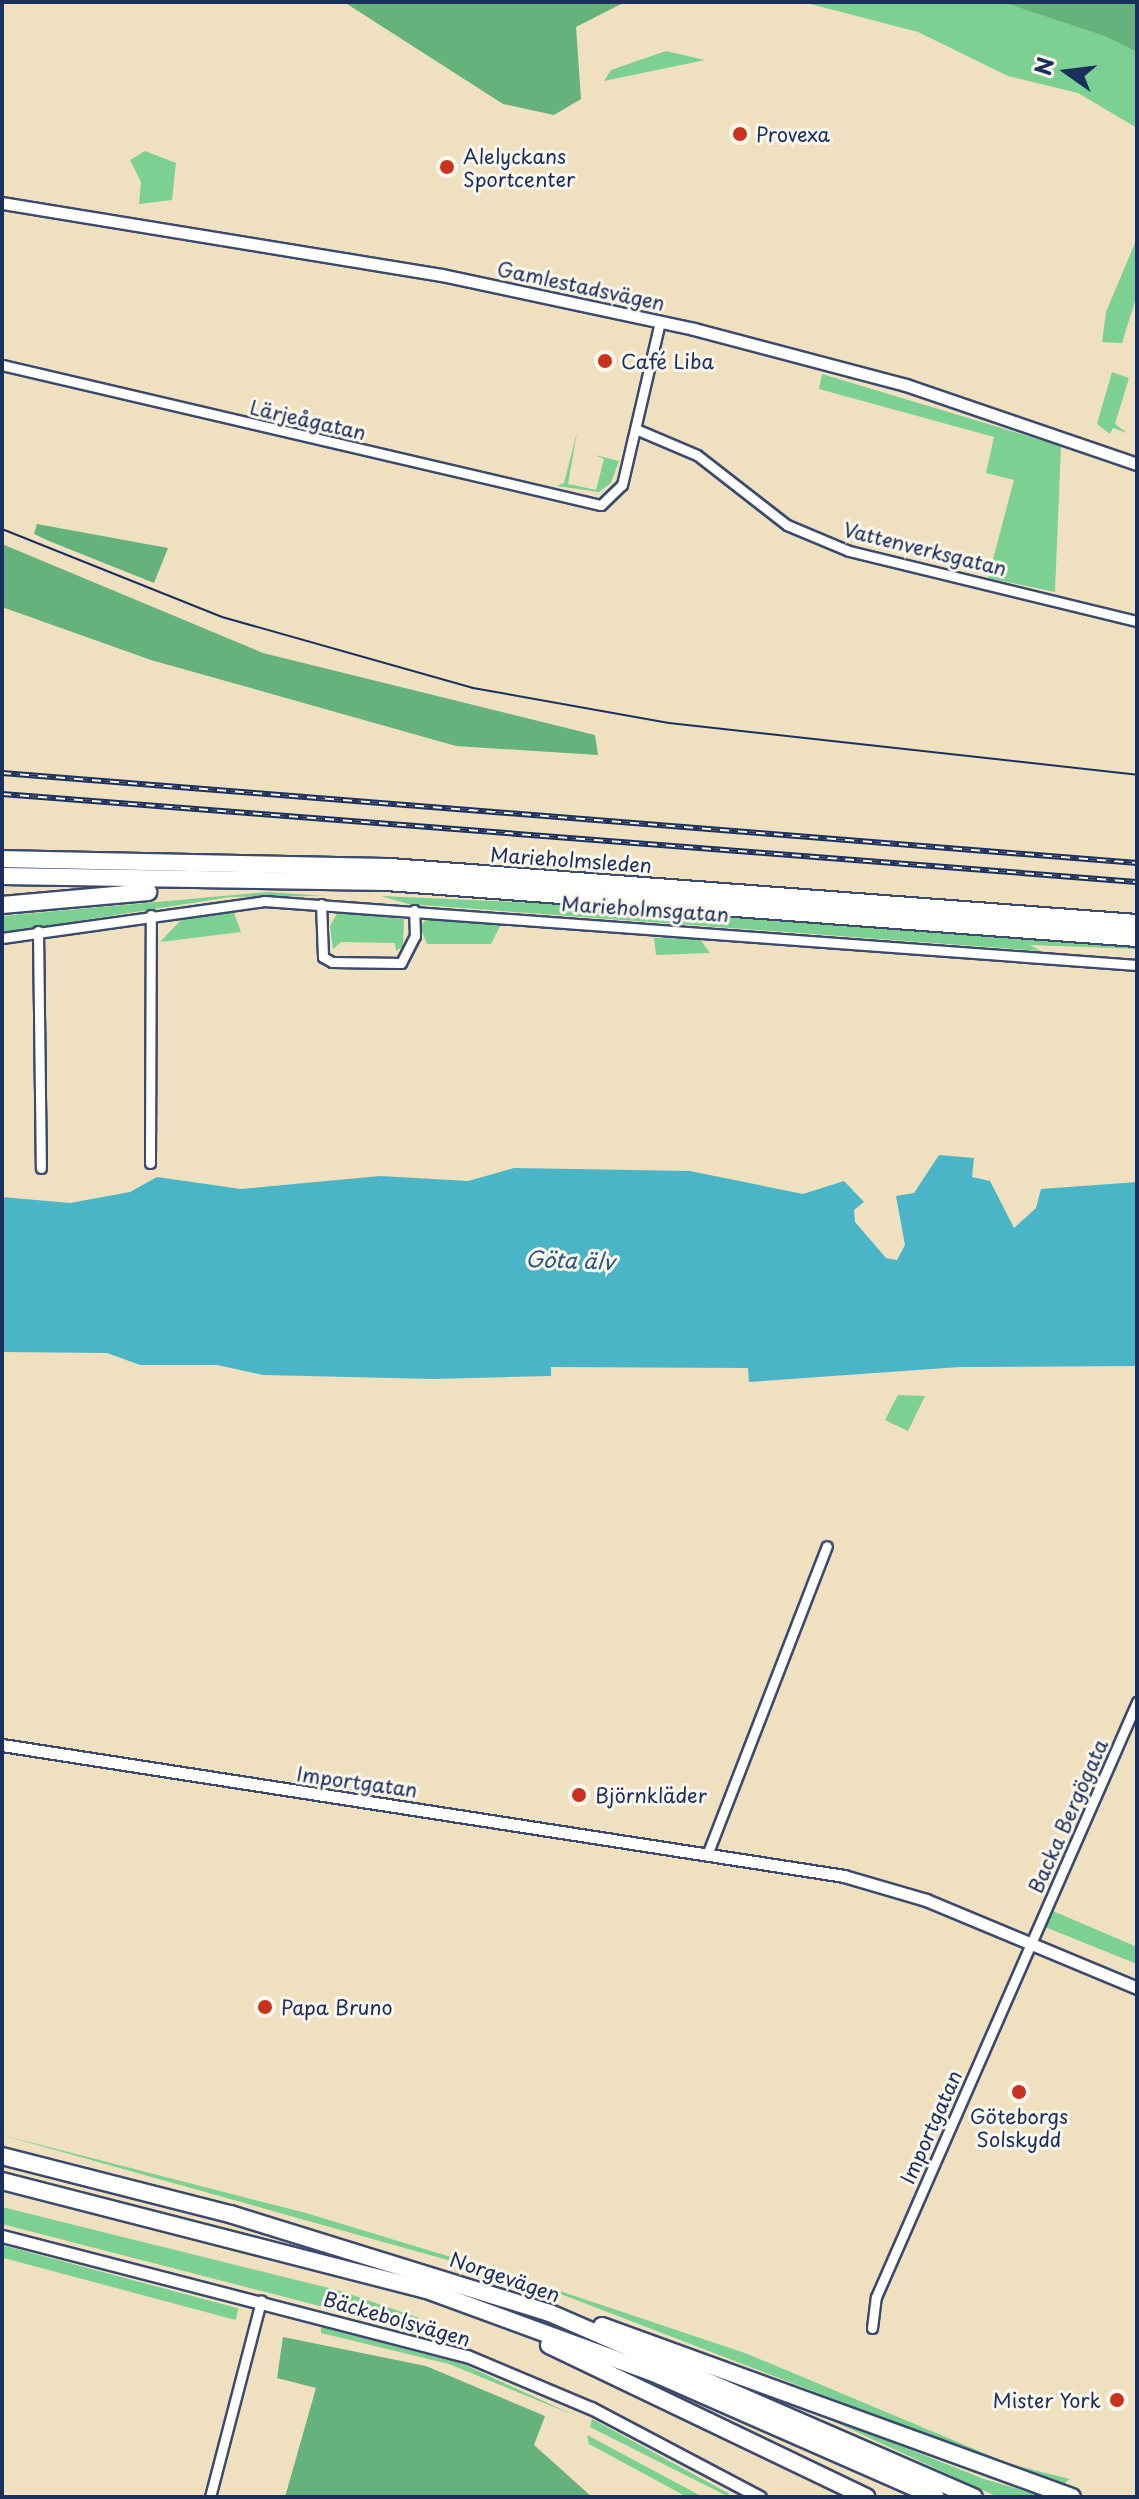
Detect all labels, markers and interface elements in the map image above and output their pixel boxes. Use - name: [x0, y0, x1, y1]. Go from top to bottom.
- north arrow: [1027, 32, 1107, 112]
- text: N: [1025, 54, 1061, 79]
- place label: Provexa: [756, 122, 830, 146]
- marker: Provexa: [731, 125, 749, 143]
- place label: Alelyckans Sportcenter: [463, 144, 575, 191]
- marker: Alelyckans Sportcenter: [438, 158, 456, 176]
- street label: Gamlestadsvägen: [495, 256, 667, 316]
- place label: Café Liba: [621, 349, 713, 373]
- marker: Café Liba: [596, 352, 614, 370]
- street label: Lärjeågatan: [248, 395, 368, 445]
- street label: Vattenverksgatan: [841, 517, 1009, 581]
- street label: Marieholmsleden: [489, 842, 653, 878]
- street label: Marieholmsgatan: [560, 891, 730, 927]
- water label: Göta älv: [524, 1244, 616, 1274]
- street label: Backa Bergögata: [1023, 1735, 1113, 1897]
- street label: Importgatan: [295, 1762, 419, 1802]
- place label: Björnkläder: [595, 1783, 707, 1807]
- marker: Björnkläder: [570, 1786, 588, 1804]
- place label: Papa Bruno: [281, 1995, 393, 2019]
- marker: Papa Bruno: [256, 1998, 274, 2016]
- street label: Importgatan: [895, 2066, 967, 2188]
- marker: Göteborgs Solskydd: [1010, 2083, 1028, 2101]
- place label: Göteborgs Solskydd: [970, 2104, 1068, 2151]
- street label: Norgevägen: [447, 2247, 563, 2307]
- street label: Bäckebolsvägen: [321, 2287, 473, 2351]
- place label: Mister York: [991, 2388, 1101, 2412]
- marker: Mister York: [1108, 2391, 1126, 2409]

